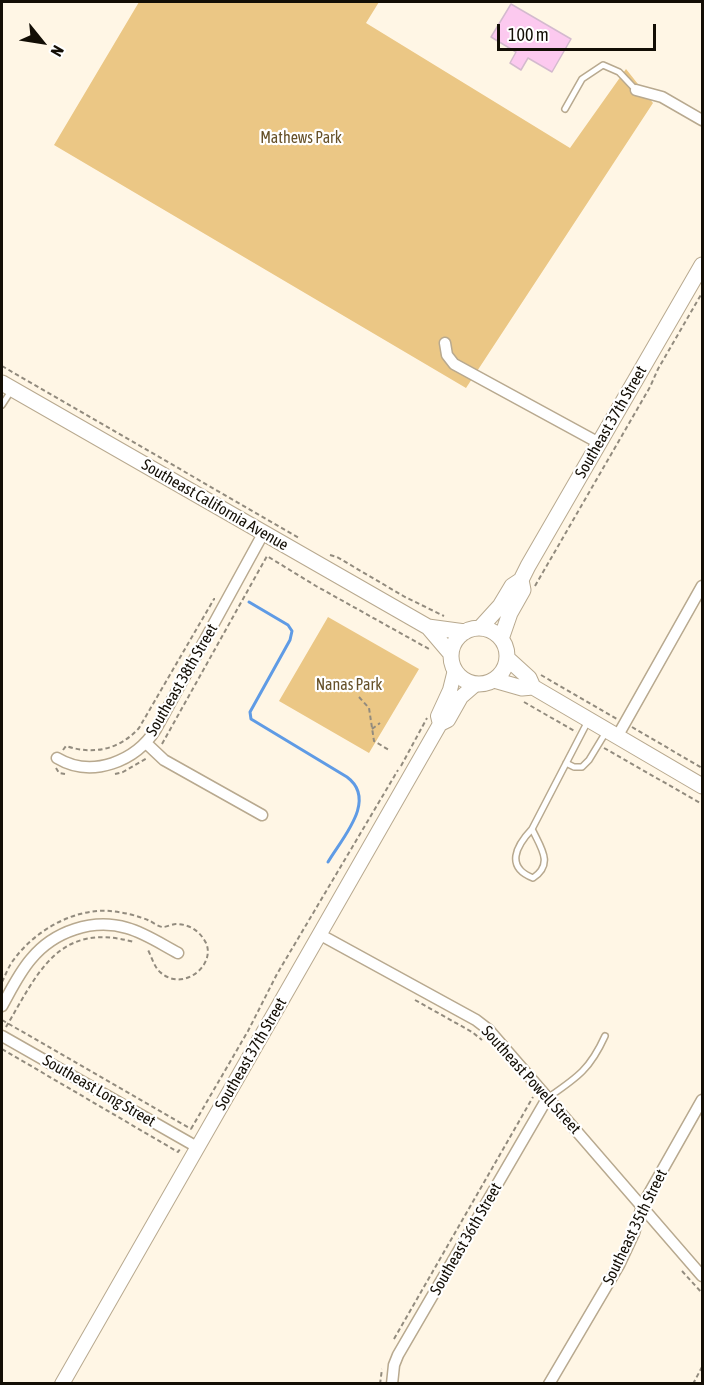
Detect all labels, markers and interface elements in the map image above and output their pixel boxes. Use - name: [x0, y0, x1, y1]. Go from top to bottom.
- north arrow: [12, 12, 72, 72]
- scale bar: [500, 12, 659, 50]
- text: 100 m: [508, 24, 549, 45]
- text: N: [47, 42, 68, 60]
- park label: Mathews Park: [260, 128, 342, 148]
- street label: Southeast 37th Street: [571, 363, 651, 481]
- street label: Southeast California Avenue: [138, 455, 292, 555]
- street label: Southeast 38th Street: [142, 621, 222, 739]
- park label: Nanas Park: [316, 675, 382, 695]
- street label: Southeast 37th Street: [211, 995, 291, 1113]
- street label: Southeast Powell Street: [477, 1022, 585, 1138]
- street label: Southeast Long Street: [39, 1051, 159, 1131]
- street label: Southeast 35th Street: [599, 1166, 671, 1288]
- street label: Southeast 36th Street: [426, 1180, 506, 1298]

